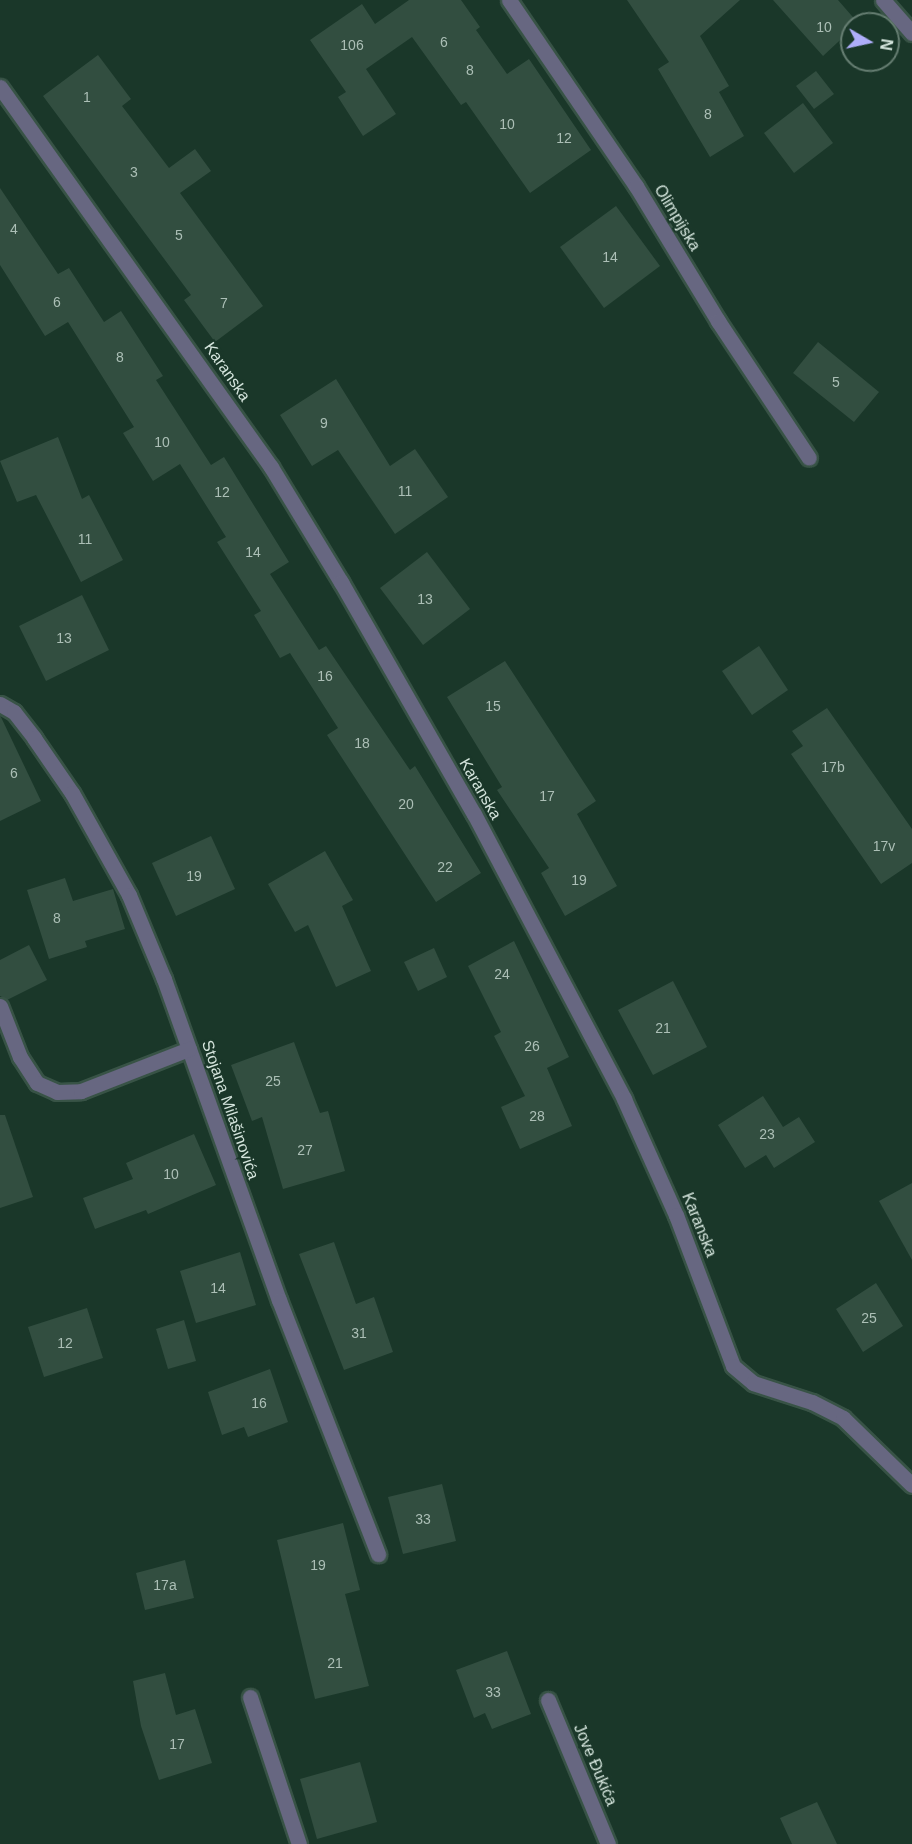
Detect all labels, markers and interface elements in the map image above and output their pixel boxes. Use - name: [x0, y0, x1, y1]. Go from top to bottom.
- north arrow: [840, 12, 900, 72]
- house number: 10: [816, 19, 832, 35]
- house number: 6: [440, 34, 448, 50]
- house number: 106: [340, 37, 364, 53]
- text: N: [877, 38, 896, 52]
- house number: 8: [466, 62, 474, 78]
- house number: 1: [83, 89, 91, 105]
- house number: 8: [704, 106, 712, 122]
- house number: 10: [499, 116, 515, 132]
- house number: 12: [556, 130, 572, 146]
- house number: 3: [130, 164, 138, 180]
- street label: Olimpijska: [650, 181, 704, 255]
- house number: 4: [10, 221, 18, 237]
- house number: 5: [175, 227, 183, 243]
- house number: 14: [602, 249, 618, 265]
- house number: 6: [53, 294, 61, 310]
- house number: 7: [220, 295, 228, 311]
- street label: Karanska: [200, 339, 254, 405]
- house number: 8: [116, 349, 124, 365]
- house number: 5: [832, 374, 840, 390]
- house number: 9: [320, 415, 328, 431]
- house number: 10: [154, 434, 170, 450]
- house number: 11: [398, 483, 412, 499]
- house number: 12: [214, 484, 230, 500]
- house number: 11: [78, 531, 92, 547]
- house number: 14: [245, 544, 261, 560]
- house number: 13: [417, 591, 433, 607]
- house number: 13: [56, 630, 72, 646]
- house number: 16: [317, 668, 333, 684]
- house number: 15: [485, 698, 501, 714]
- house number: 18: [354, 735, 370, 751]
- street label: Karanska: [455, 755, 505, 823]
- house number: 17b: [821, 759, 845, 775]
- house number: 6: [10, 765, 18, 781]
- house number: 17: [539, 788, 555, 804]
- house number: 20: [398, 796, 414, 812]
- house number: 17v: [873, 838, 895, 854]
- house number: 22: [437, 859, 453, 875]
- house number: 19: [186, 868, 202, 884]
- house number: 19: [571, 872, 587, 888]
- house number: 8: [53, 910, 61, 926]
- house number: 24: [494, 966, 510, 982]
- house number: 21: [655, 1020, 671, 1036]
- street label: Stojana Milašinovića: [197, 1038, 263, 1182]
- house number: 26: [524, 1038, 540, 1054]
- house number: 25: [265, 1073, 281, 1089]
- house number: 28: [529, 1108, 545, 1124]
- house number: 23: [759, 1126, 775, 1142]
- house number: 27: [297, 1142, 313, 1158]
- house number: 10: [163, 1166, 179, 1182]
- street label: Karanska: [677, 1190, 721, 1260]
- house number: 14: [210, 1280, 226, 1296]
- house number: 25: [861, 1310, 877, 1326]
- house number: 31: [351, 1325, 367, 1341]
- house number: 12: [57, 1335, 73, 1351]
- house number: 16: [251, 1395, 267, 1411]
- house number: 33: [415, 1511, 431, 1527]
- house number: 19: [310, 1557, 326, 1573]
- house number: 17a: [153, 1577, 177, 1593]
- house number: 21: [327, 1655, 343, 1671]
- house number: 33: [485, 1684, 501, 1700]
- street label: Jove Đukića: [569, 1721, 621, 1809]
- house number: 17: [169, 1736, 185, 1752]

